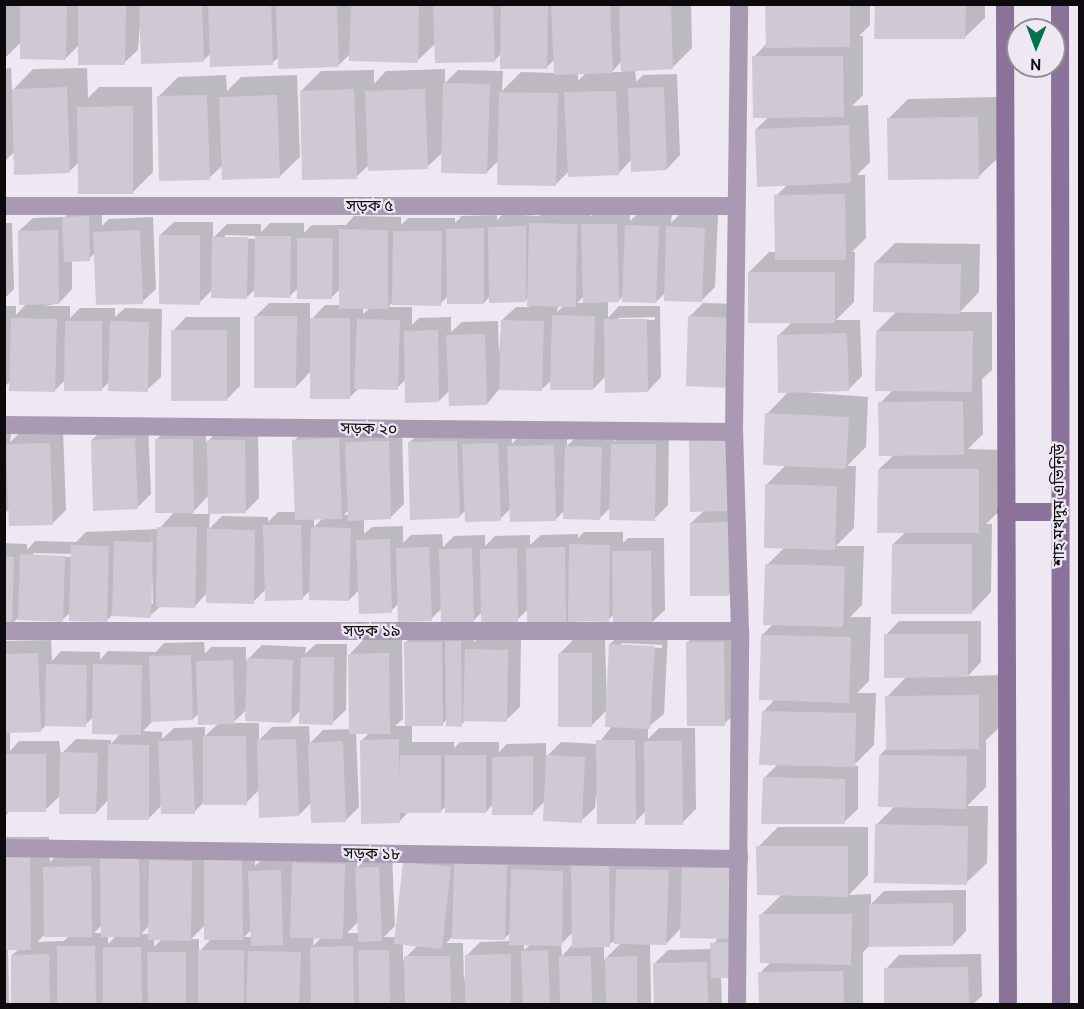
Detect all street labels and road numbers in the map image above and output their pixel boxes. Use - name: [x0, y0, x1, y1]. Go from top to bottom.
- street label: সড়ক ৫: [346, 196, 394, 216]
- street label: সড়ক ২০: [340, 419, 398, 439]
- street label: শাহ মখদুম এভিনিউ: [1049, 444, 1069, 566]
- street label: সড়ক ১৯: [344, 621, 400, 641]
- street label: সড়ক ১৮: [343, 844, 401, 864]

